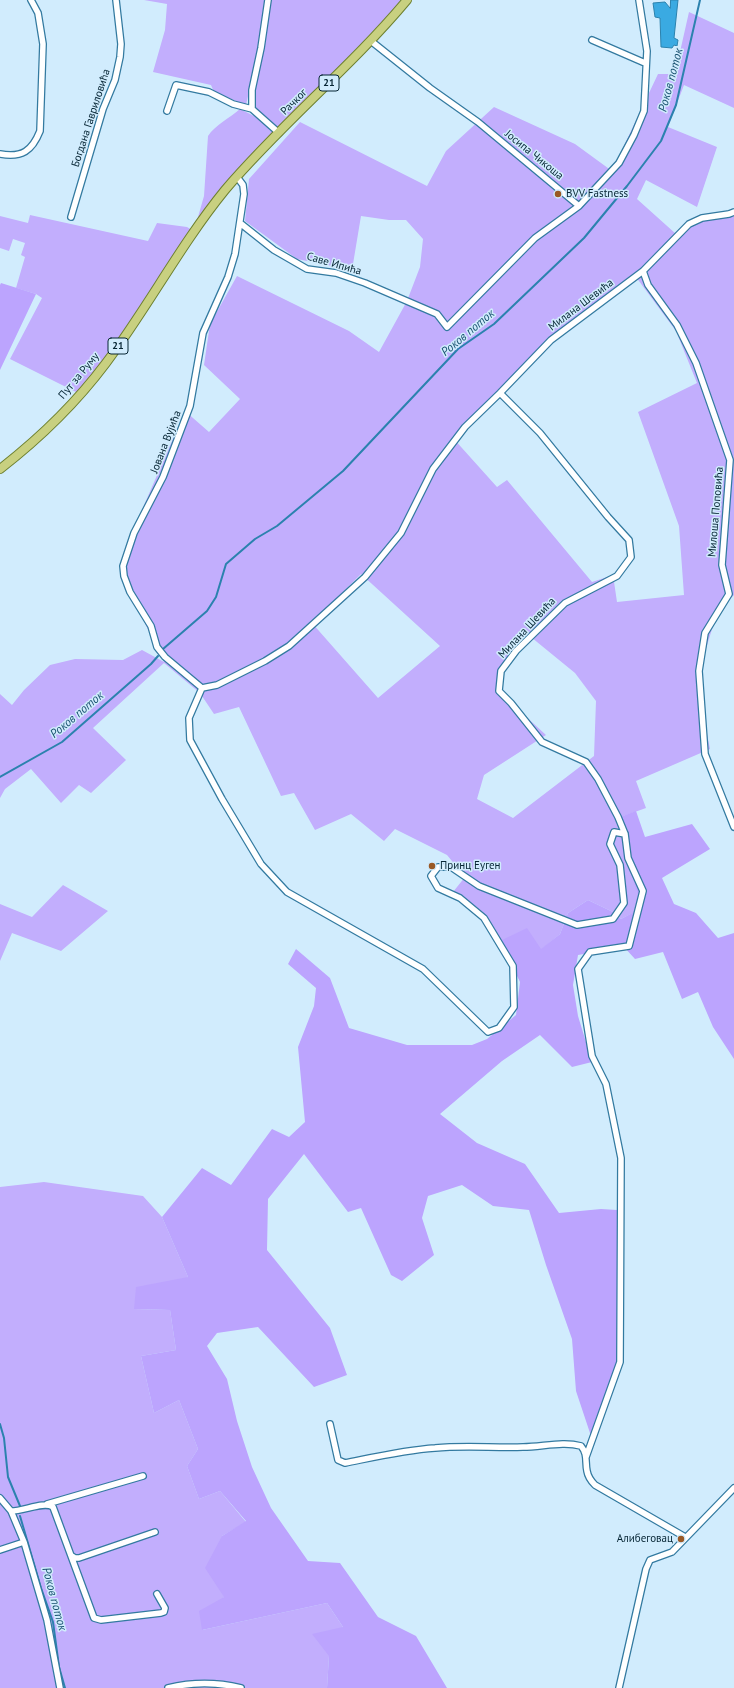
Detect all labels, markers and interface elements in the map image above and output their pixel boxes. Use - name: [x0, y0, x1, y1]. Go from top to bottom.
- water label: Роков поток: [656, 47, 686, 113]
- street label: Богдана Гавриловића: [69, 67, 113, 169]
- road number: 21: [319, 75, 339, 91]
- street label: Рачког: [278, 86, 310, 118]
- street label: Јосипа Чикоша: [502, 127, 566, 183]
- place label: BVV Fastness: [566, 187, 628, 201]
- marker: BVV Fastness: [553, 189, 563, 199]
- street label: Саве Ипића: [305, 250, 363, 278]
- street label: Милана Шевића: [546, 276, 616, 334]
- water label: Роков поток: [438, 307, 498, 359]
- road number: 21: [108, 338, 128, 354]
- street label: Пут за Руму: [56, 350, 102, 402]
- street label: Јована Вујића: [148, 409, 184, 475]
- street label: Милоша Поповића: [705, 466, 727, 558]
- street label: Милана Шевића: [495, 595, 559, 661]
- water label: Роков поток: [47, 689, 107, 741]
- place label: Принц Еуген: [440, 859, 501, 873]
- marker: Принц Еуген: [427, 861, 437, 871]
- place label: Алибеговац: [617, 1532, 673, 1546]
- marker: Алибеговац: [676, 1534, 686, 1544]
- water label: Роков поток: [39, 1566, 69, 1632]

